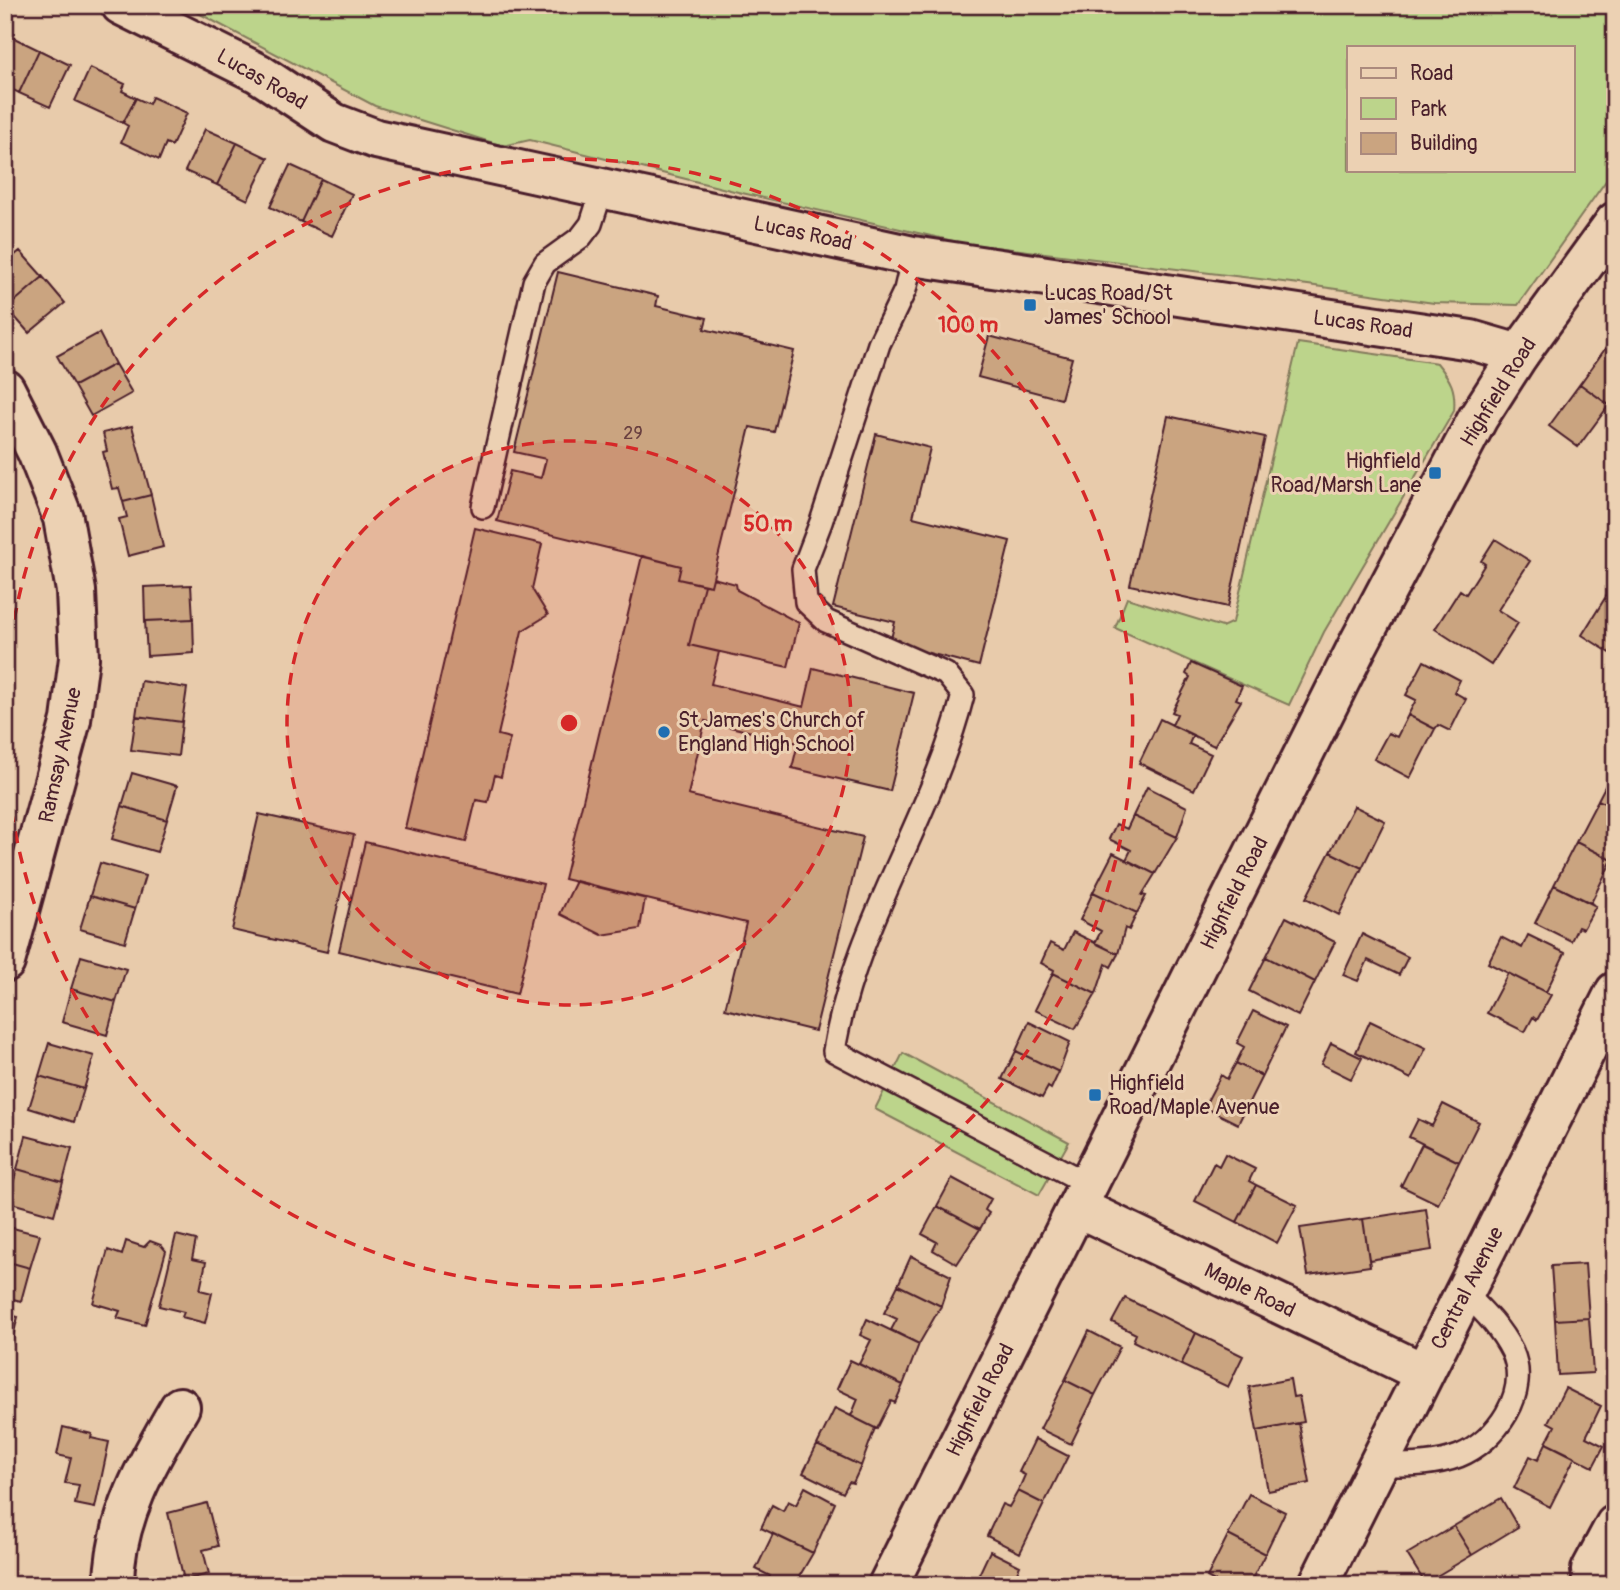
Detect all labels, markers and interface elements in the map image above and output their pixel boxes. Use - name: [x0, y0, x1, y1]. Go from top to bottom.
- street label: Lucas Road: [212, 43, 312, 116]
- legend: [1347, 46, 1574, 172]
- text: Road: [1410, 60, 1454, 87]
- text: Park: [1410, 96, 1447, 123]
- text: Building: [1410, 130, 1477, 157]
- street label: Lucas Road: [751, 210, 855, 257]
- place label: Lucas Road/St James' School: [1044, 280, 1173, 331]
- marker: Lucas Road/St James' School: [1022, 297, 1038, 313]
- street label: Lucas Road: [1311, 304, 1414, 345]
- text: 100 m: [938, 312, 998, 339]
- street label: Highfield Road: [1454, 333, 1543, 452]
- house number: 29: [623, 422, 643, 445]
- place label: Highfield Road/Marsh Lane: [1271, 448, 1422, 499]
- marker: Highfield Road/Marsh Lane: [1427, 465, 1443, 481]
- text: 50 m: [744, 511, 793, 538]
- street label: Ramsay Avenue: [33, 684, 88, 825]
- place label: St James's Church of England High School: [678, 707, 866, 758]
- centre of rings: [557, 711, 581, 735]
- marker: St James's Church of England High School: [656, 724, 672, 740]
- street label: Highfield Road: [1194, 832, 1275, 954]
- place label: Highfield Road/Maple Avenue: [1109, 1070, 1280, 1121]
- marker: Highfield Road/Maple Avenue: [1087, 1087, 1103, 1103]
- street label: Central Avenue: [1425, 1222, 1510, 1354]
- street label: Maple Road: [1200, 1257, 1300, 1324]
- street label: Highfield Road: [940, 1339, 1021, 1461]

